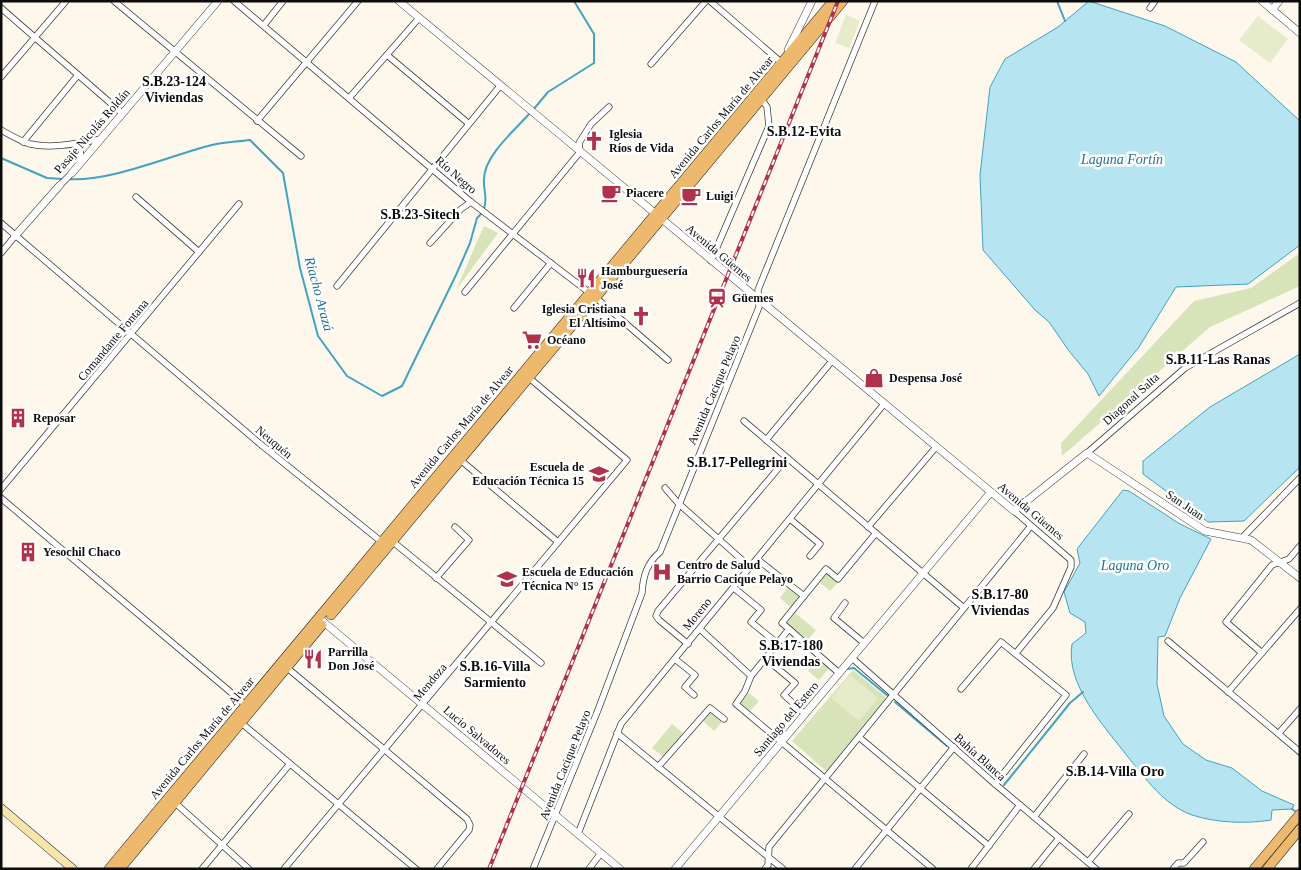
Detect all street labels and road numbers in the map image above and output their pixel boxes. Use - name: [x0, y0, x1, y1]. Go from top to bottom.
- street label: Avenida Carlos María de Alvear: [666, 53, 776, 181]
- street label: Pasaje Nicolás Roldán: [51, 86, 133, 176]
- street label: Río Negro: [432, 153, 480, 197]
- street label: Avenida Güemes: [683, 221, 755, 285]
- street label: Comandante Fontana: [75, 296, 152, 384]
- street label: Avenida Cacique Pelayo: [685, 333, 743, 447]
- street label: Avenida Carlos María de Alvear: [406, 363, 516, 491]
- street label: Diagonal Salta: [1100, 370, 1163, 428]
- street label: Neuquén: [253, 423, 295, 461]
- street label: Avenida Güemes: [995, 479, 1067, 543]
- street label: San Juan: [1163, 487, 1207, 523]
- street label: Moreno: [680, 595, 714, 633]
- street label: Mendoza: [410, 660, 450, 704]
- street label: Avenida Carlos María de Alvear: [147, 674, 257, 802]
- street label: Santiago del Estero: [751, 679, 821, 759]
- street label: Lucio Salvadores: [440, 703, 514, 767]
- street label: Avenida Cacique Pelayo: [536, 708, 594, 822]
- street label: Bahía Blanca: [951, 730, 1009, 784]

